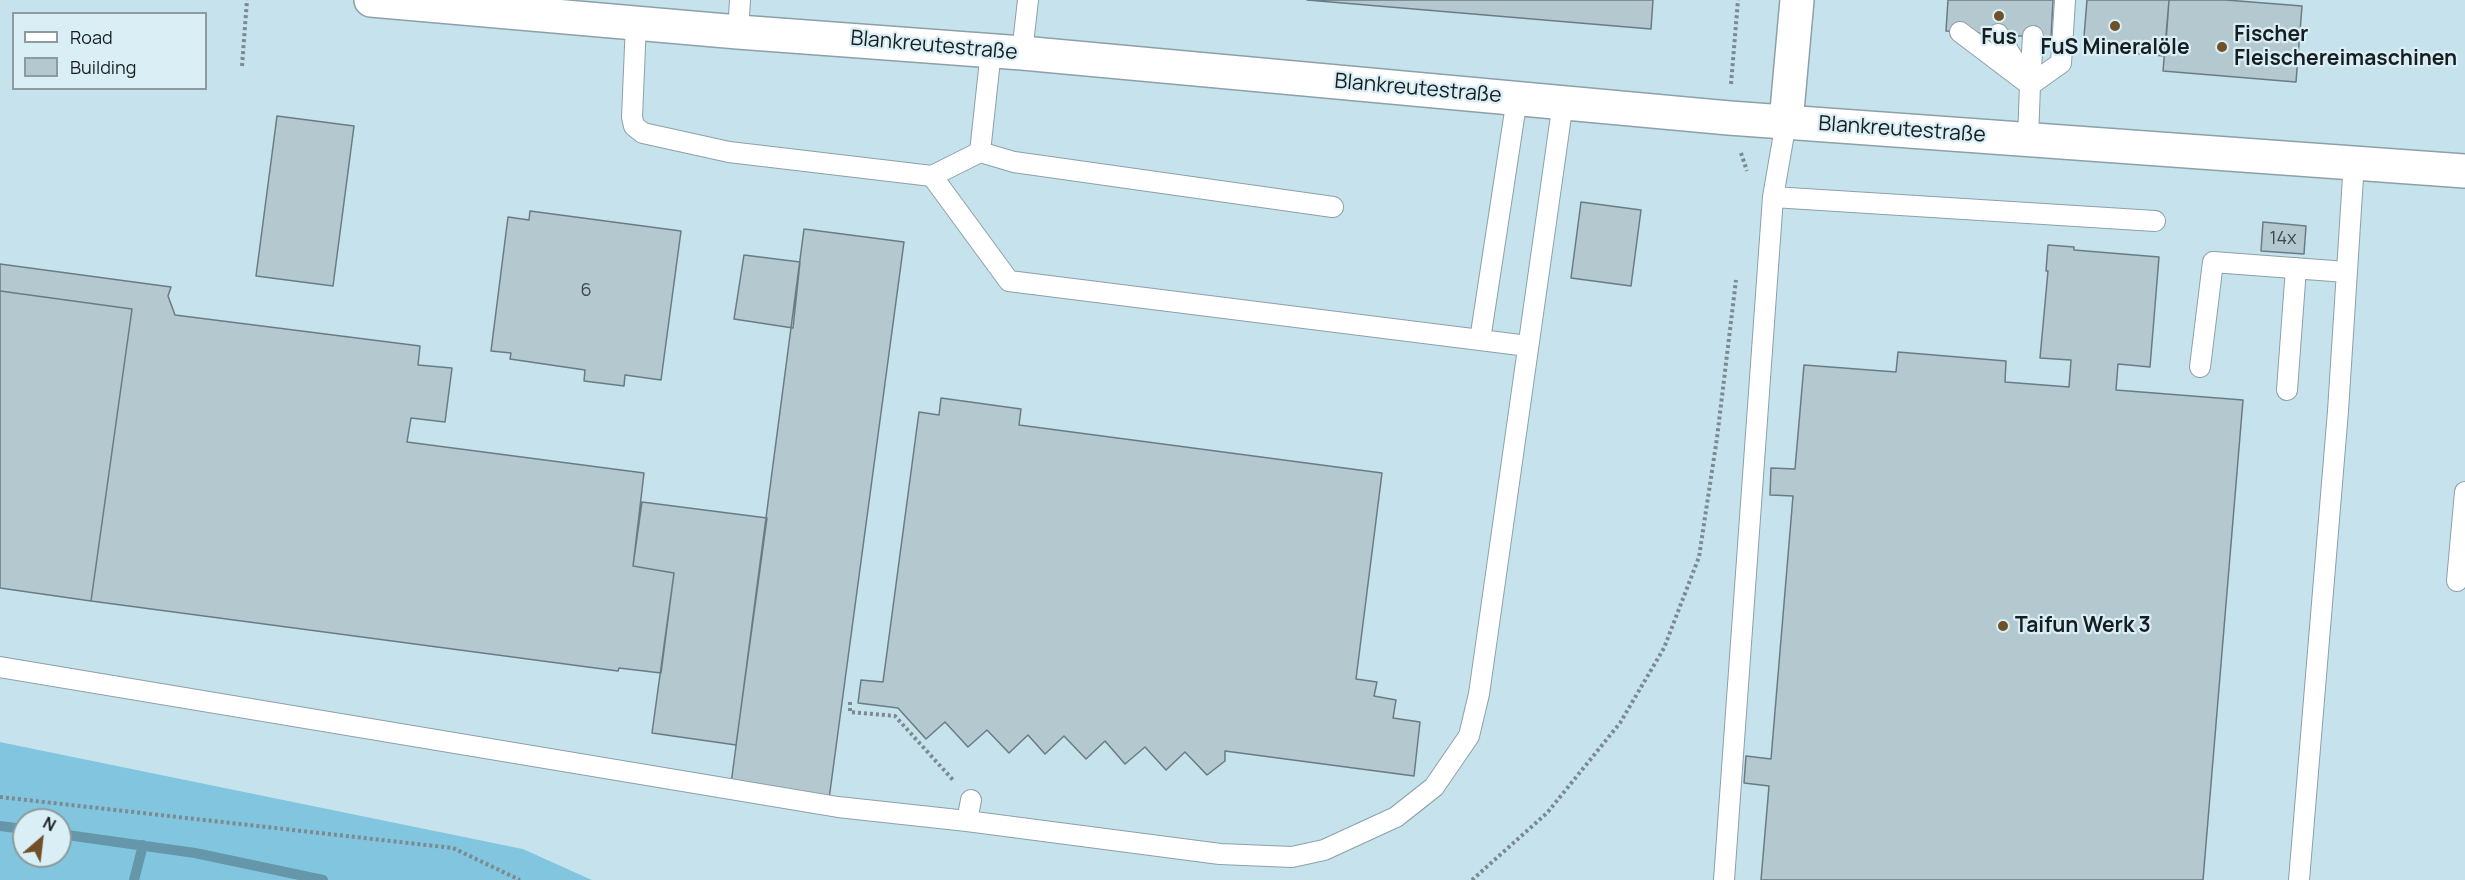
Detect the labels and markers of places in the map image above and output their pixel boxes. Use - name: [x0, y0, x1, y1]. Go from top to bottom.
- marker: Fus: [1992, 9, 2006, 23]
- marker: FuS Mineralöle: [2108, 19, 2122, 33]
- place label: Fischer Fleischereimaschinen: [2234, 22, 2457, 72]
- place label: Fus: [1981, 25, 2017, 51]
- place label: FuS Mineralöle: [2040, 35, 2190, 61]
- marker: Fischer Fleischereimaschinen: [2215, 40, 2229, 54]
- place label: Taifun Werk 3: [2015, 613, 2151, 639]
- marker: Taifun Werk 3: [1996, 619, 2010, 633]

